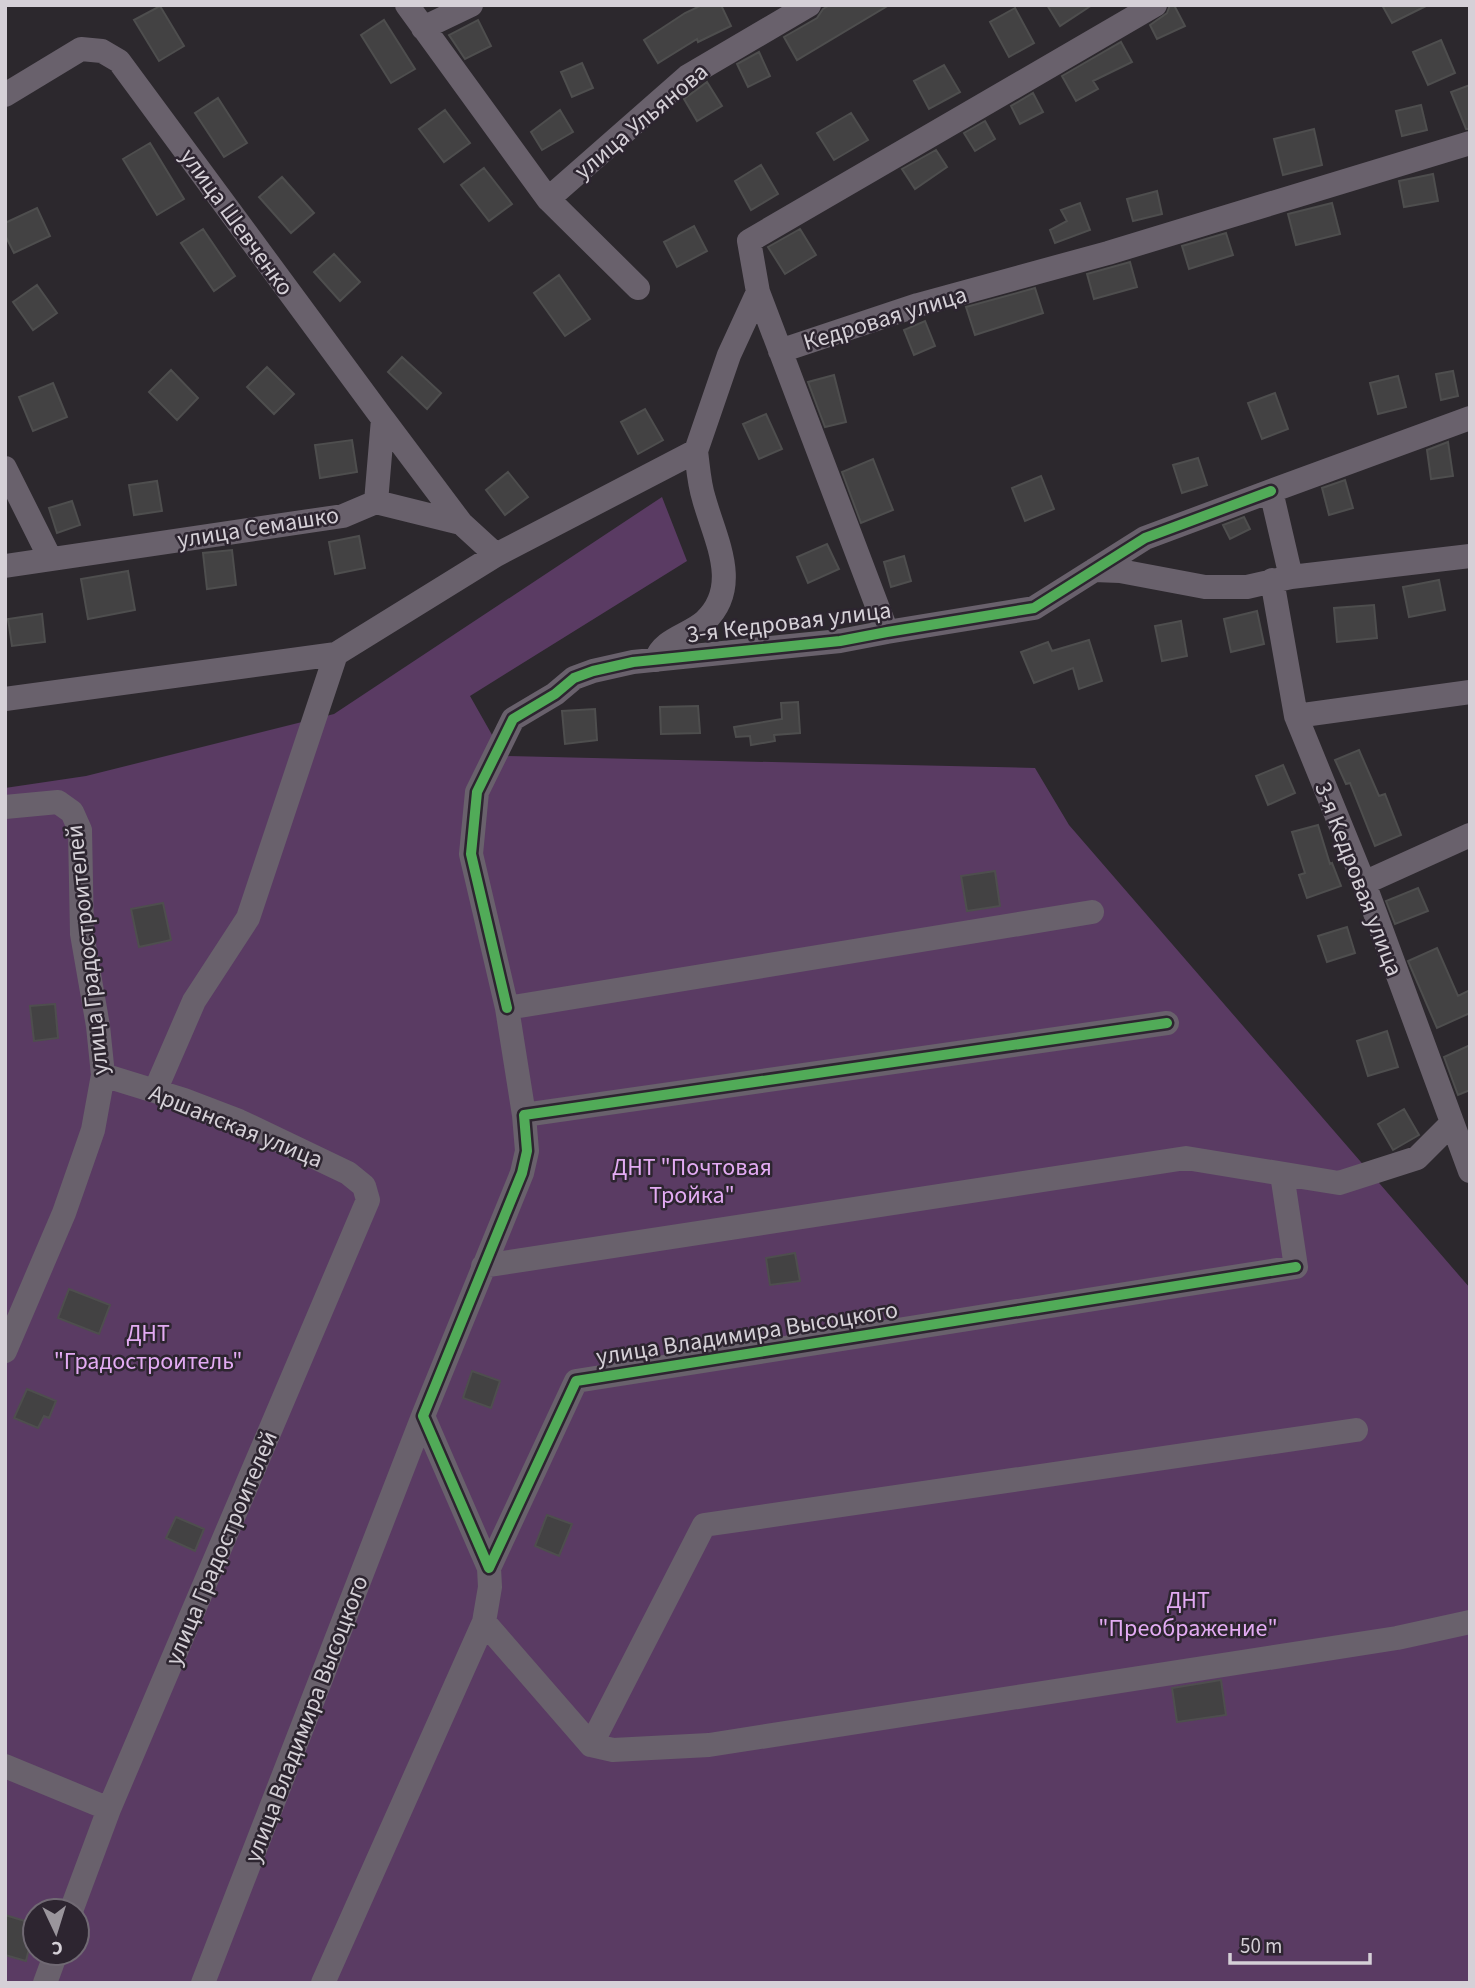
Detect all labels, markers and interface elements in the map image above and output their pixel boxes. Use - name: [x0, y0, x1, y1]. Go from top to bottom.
- street label: улица Ульянова: [567, 55, 716, 188]
- street label: улица Шевченко: [171, 141, 302, 303]
- street label: Кедровая улица: [799, 277, 971, 360]
- street label: улица Семашко: [175, 497, 341, 558]
- street label: 3-я Кедровая улица: [685, 593, 893, 652]
- street label: 3-я Кедровая улица: [1305, 777, 1412, 981]
- street label: улица Градостроителей: [57, 823, 118, 1077]
- street label: Аршанская улица: [144, 1076, 328, 1177]
- park label: ДНТ "Почтовая Тройка": [612, 1150, 772, 1213]
- street label: улица Владимира Высоцкого: [594, 1292, 900, 1375]
- park label: ДНТ "Градостроитель": [54, 1316, 242, 1379]
- street label: улица Градостроителей: [156, 1426, 287, 1671]
- street label: улица Владимира Высоцкого: [235, 1570, 377, 1868]
- park label: ДНТ "Преображение": [1098, 1583, 1278, 1646]
- north arrow: [21, 1897, 91, 1967]
- scale bar: [1230, 1922, 1370, 1966]
- text: 50 m: [1240, 1931, 1282, 1961]
- text: С: [51, 1934, 64, 1961]

